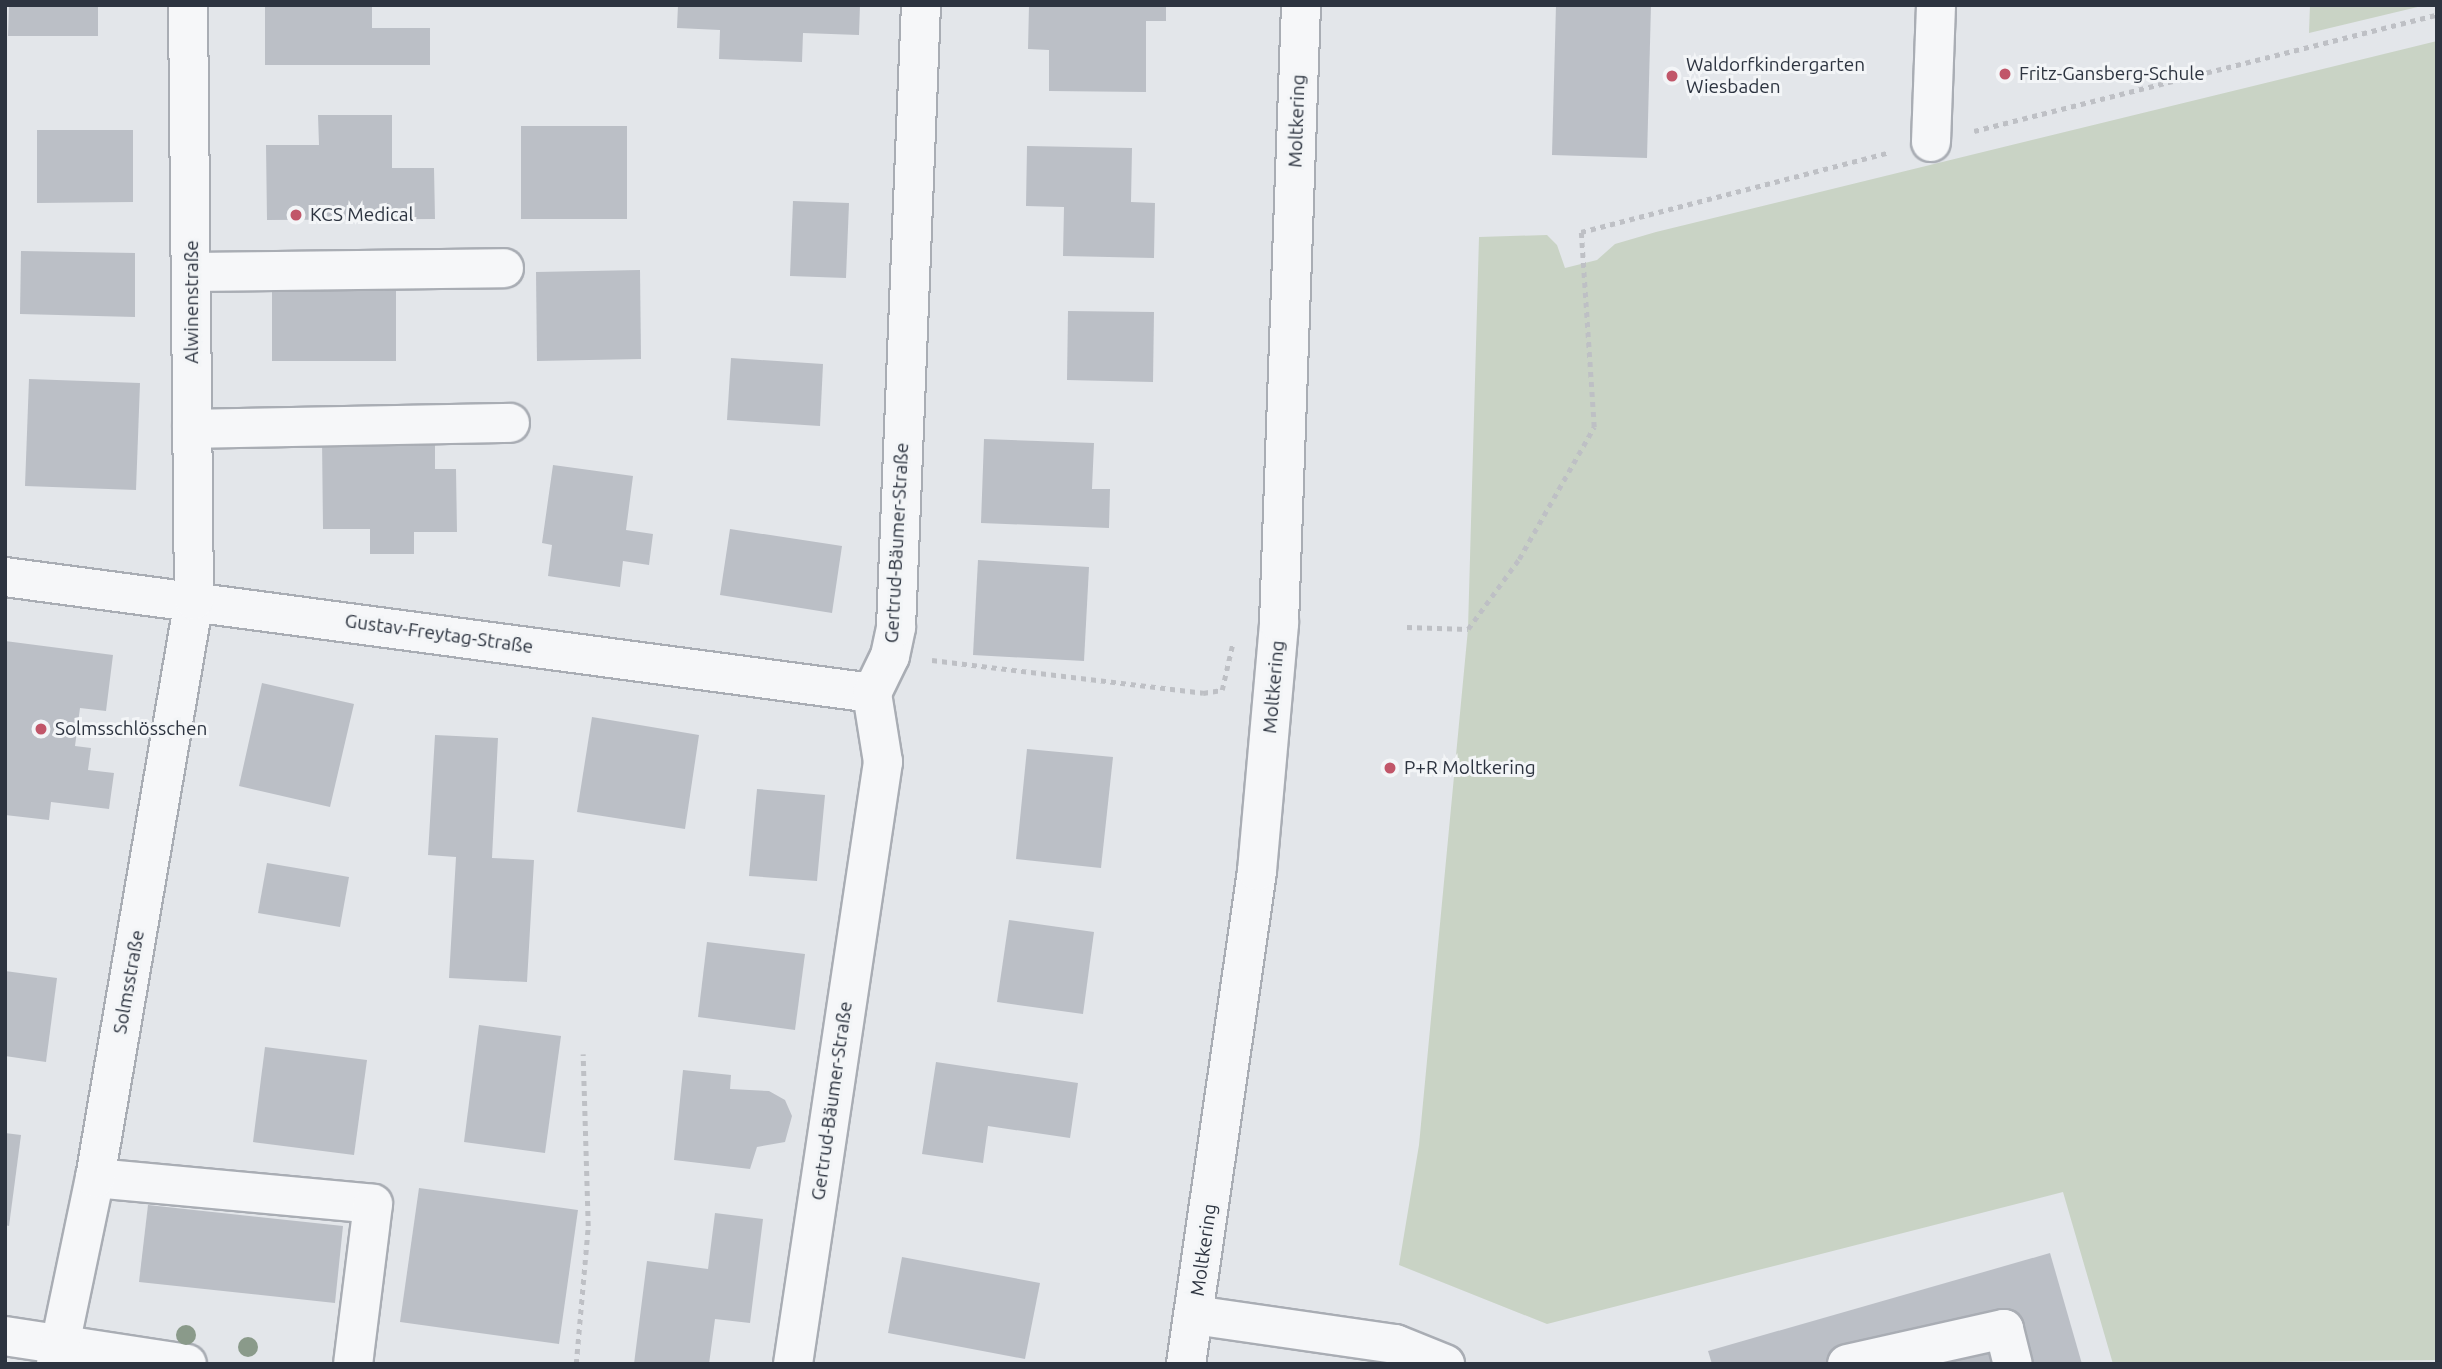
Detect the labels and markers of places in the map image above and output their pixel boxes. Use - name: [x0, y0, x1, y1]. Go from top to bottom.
- place label: Waldorfkindergarten Wiesbaden: [1686, 54, 1865, 98]
- place label: Fritz-Gansberg-Schule: [2019, 63, 2205, 85]
- marker: Fritz-Gansberg-Schule: [1997, 66, 2013, 82]
- marker: Waldorfkindergarten Wiesbaden: [1664, 68, 1680, 84]
- place label: KCS Medical: [310, 204, 413, 226]
- marker: KCS Medical: [288, 207, 304, 223]
- place label: Solmsschlösschen: [55, 718, 207, 740]
- marker: Solmsschlösschen: [33, 721, 49, 737]
- place label: P+R Moltkering: [1404, 757, 1536, 779]
- marker: P+R Moltkering: [1382, 760, 1398, 776]

